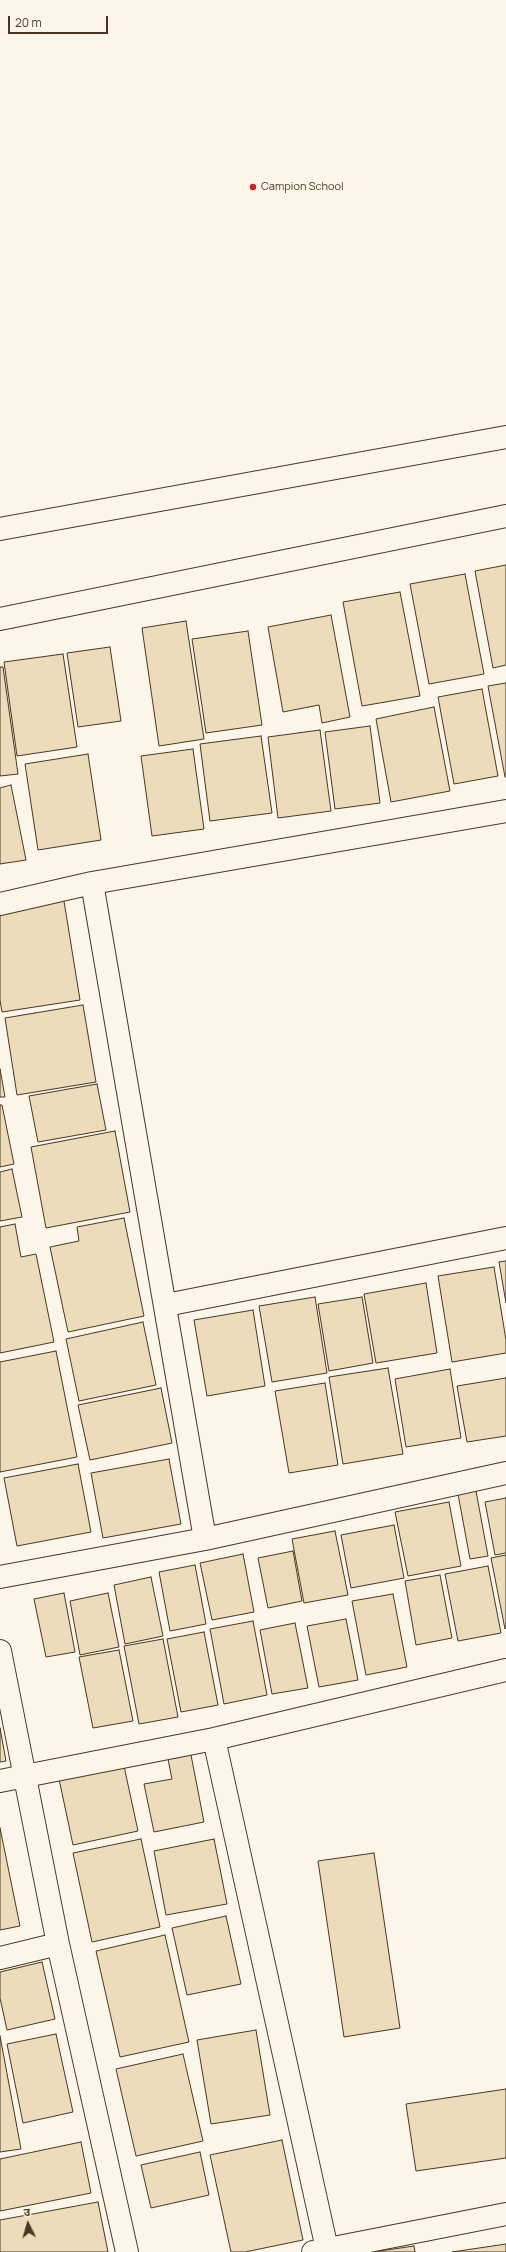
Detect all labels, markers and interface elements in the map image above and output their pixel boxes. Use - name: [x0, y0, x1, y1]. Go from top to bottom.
- scale bar: [10, 8, 110, 34]
- text: 20 m: [15, 14, 42, 31]
- place label: Campion School: [261, 180, 344, 194]
- marker: Campion School: [248, 182, 258, 192]
- north arrow: [8, 2204, 48, 2244]
- text: उ: [23, 2204, 31, 2219]

